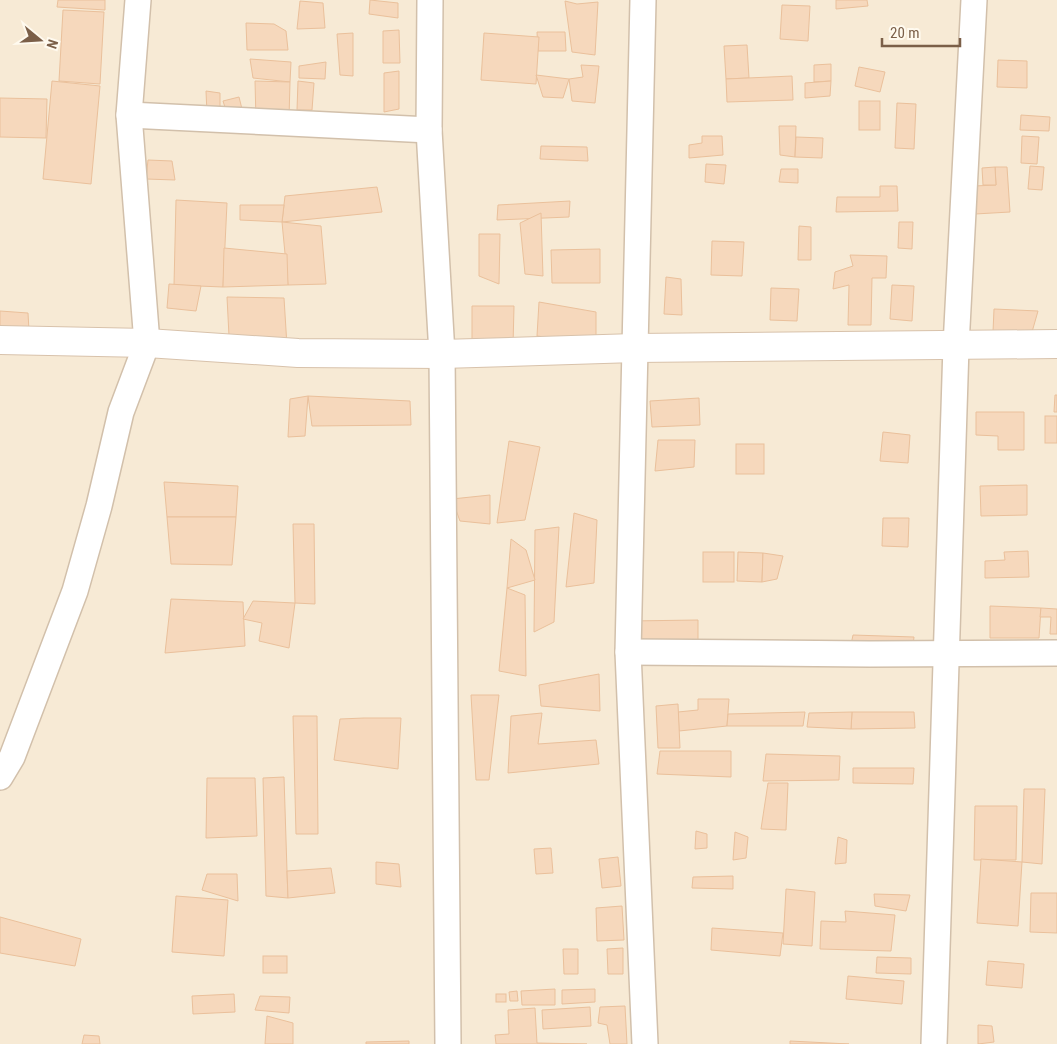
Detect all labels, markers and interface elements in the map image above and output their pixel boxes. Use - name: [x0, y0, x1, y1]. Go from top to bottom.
- north arrow: [15, 15, 65, 65]
- scale bar: [882, 15, 960, 47]
- text: 20 m: [890, 24, 920, 42]
- text: N: [43, 37, 61, 51]

